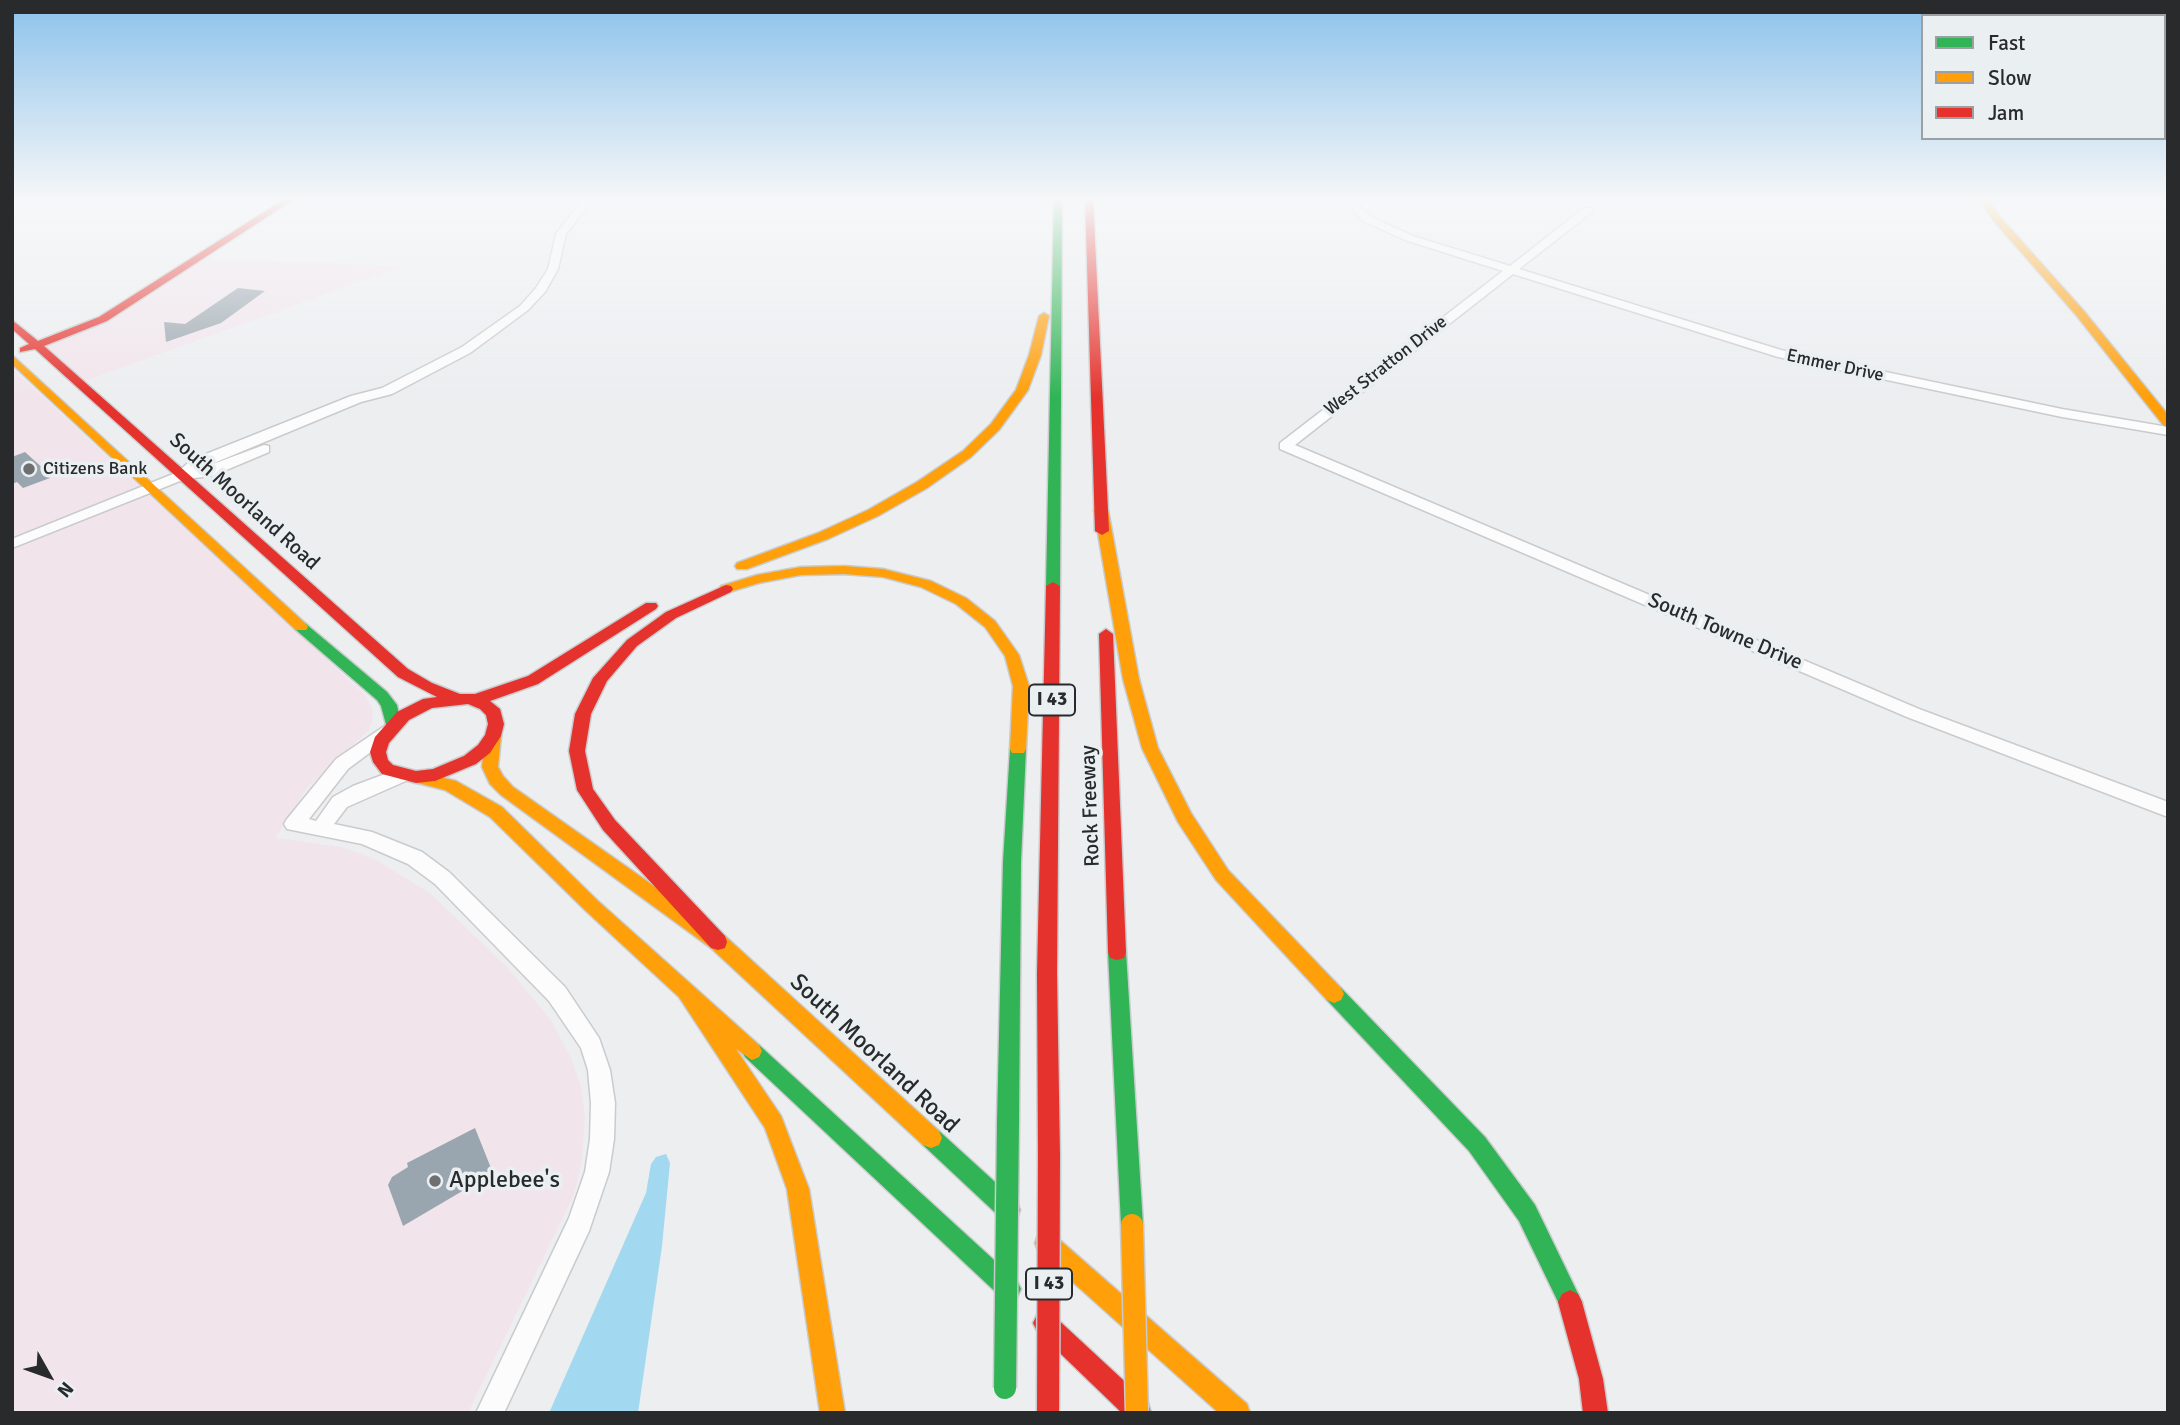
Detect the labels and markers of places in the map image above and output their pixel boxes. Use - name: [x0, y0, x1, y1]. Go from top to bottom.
- place label: Citizens Bank: [43, 458, 147, 480]
- marker: Citizens Bank: [21, 461, 37, 477]
- place label: Applebee's: [449, 1167, 560, 1195]
- marker: Applebee's: [427, 1173, 443, 1189]

